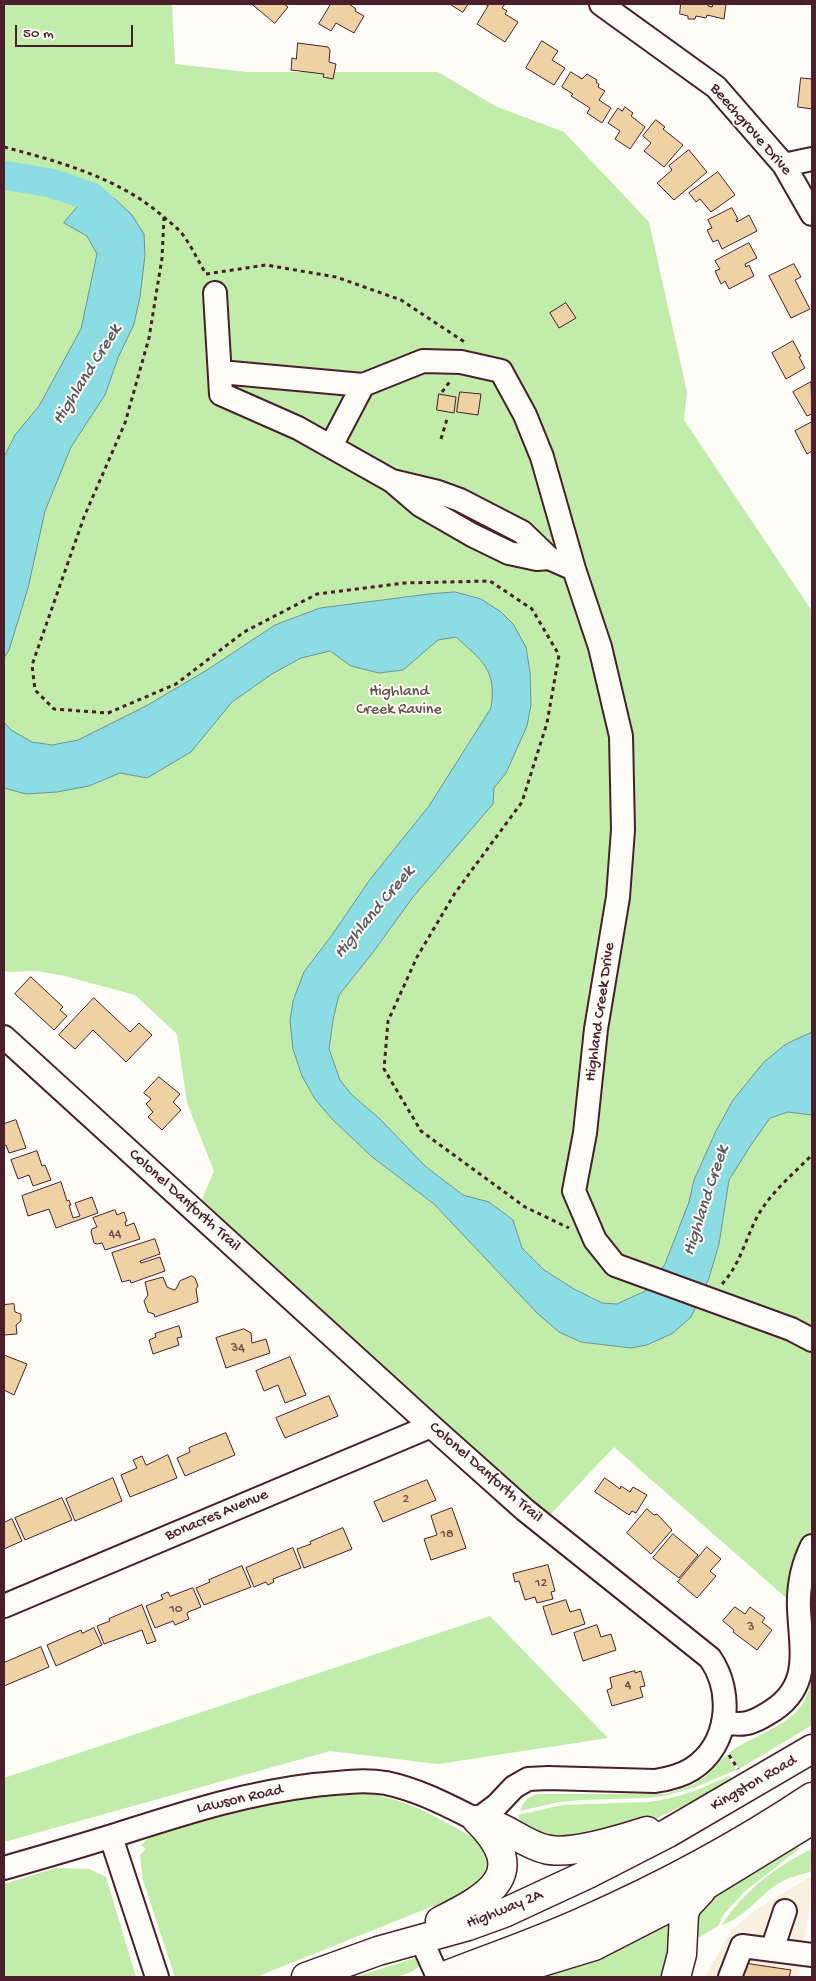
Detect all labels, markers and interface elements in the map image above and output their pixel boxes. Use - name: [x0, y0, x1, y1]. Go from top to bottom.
- scale bar: [18, 15, 135, 47]
- text: 50 m: [23, 25, 54, 43]
- street label: Beechgrove Drive: [705, 80, 795, 180]
- water label: Highland Creek: [49, 321, 127, 429]
- park label: Highland Creek Ravine: [356, 683, 442, 721]
- water label: Highland Creek: [330, 862, 420, 964]
- street label: Highland Creek Drive: [582, 941, 620, 1083]
- water label: Highland Creek: [679, 1143, 735, 1259]
- street label: Colonel Danforth Trail: [124, 1146, 244, 1256]
- house number: 44: [108, 1227, 122, 1243]
- house number: 34: [231, 1341, 245, 1357]
- street label: Colonel Danforth Trail: [424, 1418, 546, 1528]
- street label: Bonacres Avenue: [163, 1486, 271, 1546]
- house number: 2: [403, 1492, 409, 1508]
- house number: 18: [440, 1527, 454, 1543]
- house number: 12: [535, 1576, 547, 1592]
- house number: 10: [169, 1602, 183, 1618]
- house number: 3: [747, 1620, 755, 1636]
- house number: 4: [625, 1678, 631, 1694]
- street label: Kingston Road: [708, 1752, 800, 1816]
- street label: Lawson Road: [195, 1781, 285, 1819]
- street label: Highway 2A: [464, 1886, 546, 1934]

